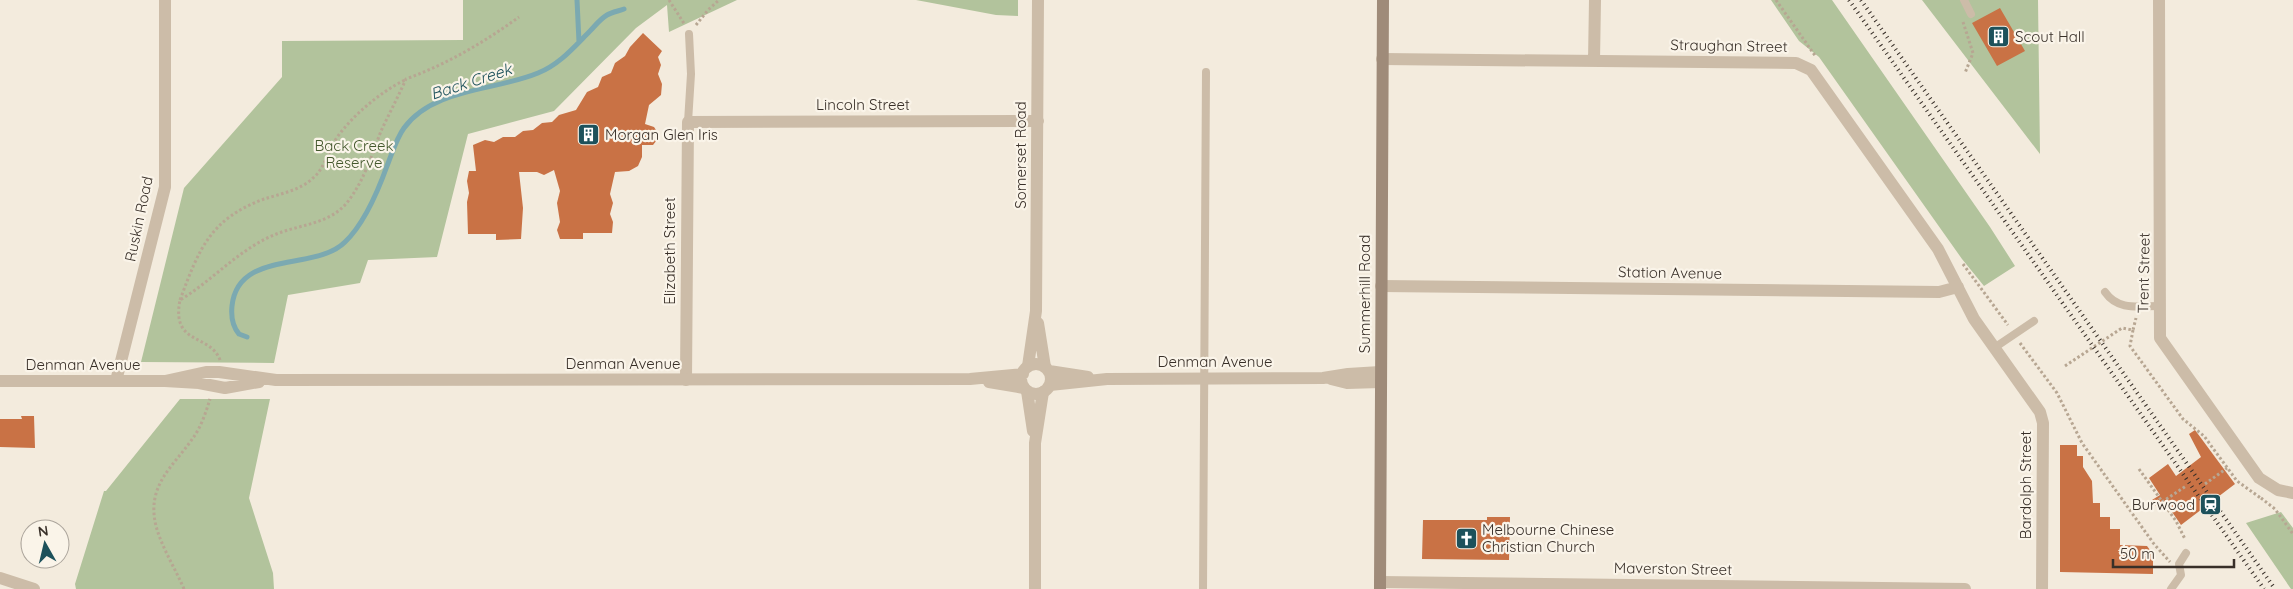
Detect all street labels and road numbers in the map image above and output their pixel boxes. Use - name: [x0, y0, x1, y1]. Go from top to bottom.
- street label: Straughan Street: [1670, 35, 1788, 56]
- street label: Lincoln Street: [816, 95, 910, 114]
- street label: Somerset Road: [1011, 101, 1030, 209]
- street label: Ruskin Road: [120, 175, 157, 263]
- street label: Elizabeth Street: [660, 197, 679, 305]
- street label: Trent Street: [2133, 232, 2154, 314]
- street label: Summerhill Road: [1355, 235, 1374, 353]
- street label: Station Avenue: [1618, 262, 1722, 283]
- street label: Denman Avenue: [1158, 352, 1272, 371]
- street label: Denman Avenue: [566, 354, 680, 373]
- street label: Denman Avenue: [26, 355, 140, 374]
- street label: Bardolph Street: [2016, 431, 2035, 539]
- street label: Maverston Street: [1614, 558, 1732, 579]

